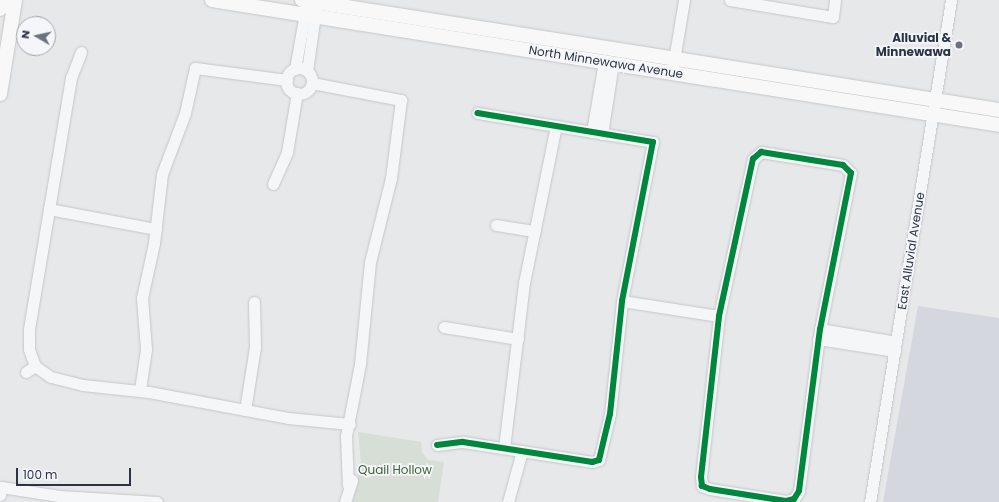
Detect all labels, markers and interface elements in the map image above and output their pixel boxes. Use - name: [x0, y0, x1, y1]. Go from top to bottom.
- north arrow: [16, 16, 56, 56]
- text: N: [17, 29, 34, 40]
- place label: Alluvial & Minnewawa: [876, 31, 951, 59]
- marker: Alluvial & Minnewawa: [954, 40, 964, 50]
- street label: North Minnewawa Avenue: [528, 43, 684, 81]
- street label: East Alluvial Avenue: [895, 191, 927, 311]
- scale bar: [18, 460, 133, 486]
- park label: Quail Hollow: [358, 463, 432, 477]
- text: 100 m: [23, 466, 57, 483]

